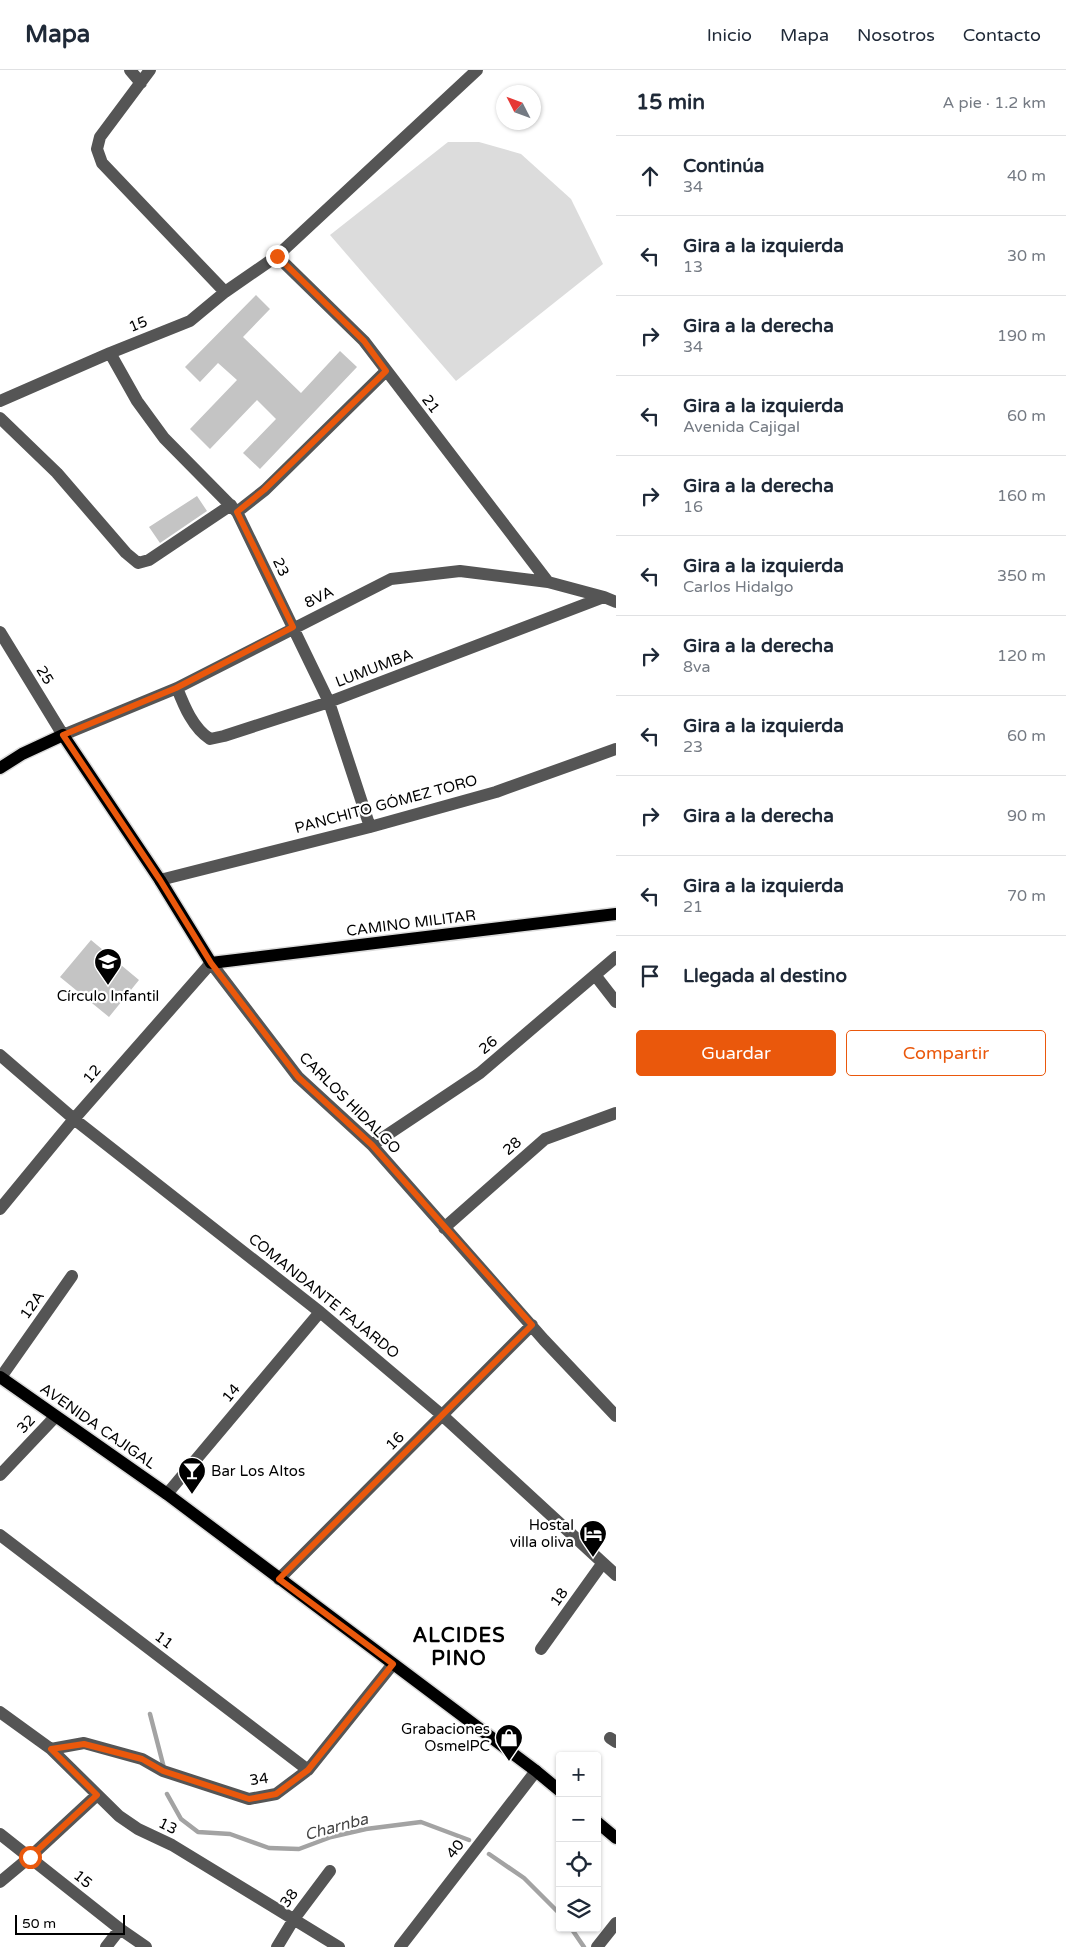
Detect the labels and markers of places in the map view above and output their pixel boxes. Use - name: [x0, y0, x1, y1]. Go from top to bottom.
- school or university icon: Círculo Infantil: [93, 947, 123, 986]
- place label: Círculo Infantil: [57, 987, 159, 1005]
- bar icon: Bar Los Altos: [177, 1456, 207, 1495]
- place label: Bar Los Altos: [211, 1462, 305, 1480]
- place label: Hostal villa oliva: [510, 1516, 574, 1551]
- hotel icon: Hostal villa oliva: [578, 1519, 608, 1558]
- place label: Grabaciones OsmelPC: [401, 1720, 490, 1755]
- shop icon: Grabaciones OsmelPC: [494, 1723, 524, 1762]

